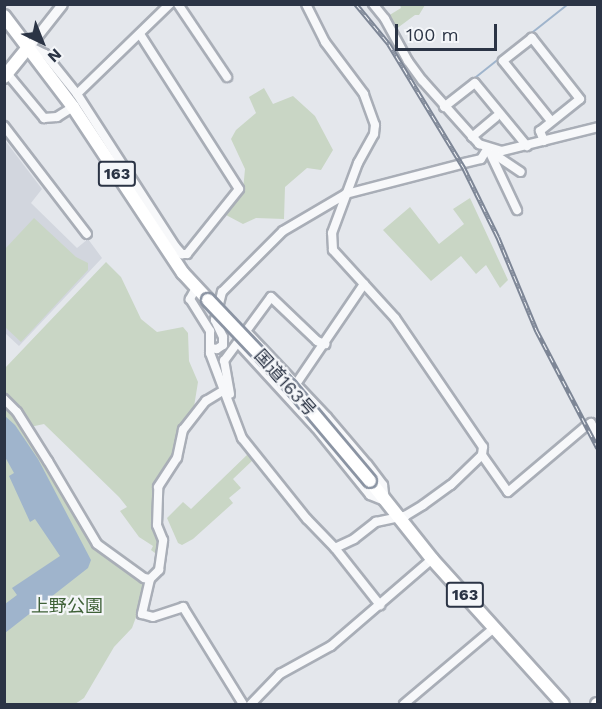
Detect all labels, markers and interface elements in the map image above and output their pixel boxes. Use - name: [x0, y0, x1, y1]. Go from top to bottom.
- north arrow: [12, 12, 72, 72]
- scale bar: [398, 12, 500, 50]
- text: 100 m: [406, 24, 459, 45]
- text: N: [44, 45, 65, 67]
- road number: 163: [98, 161, 136, 187]
- street label: 国道163号: [249, 345, 321, 421]
- road number: 163: [446, 582, 484, 608]
- park label: 上野公園: [31, 595, 103, 617]

